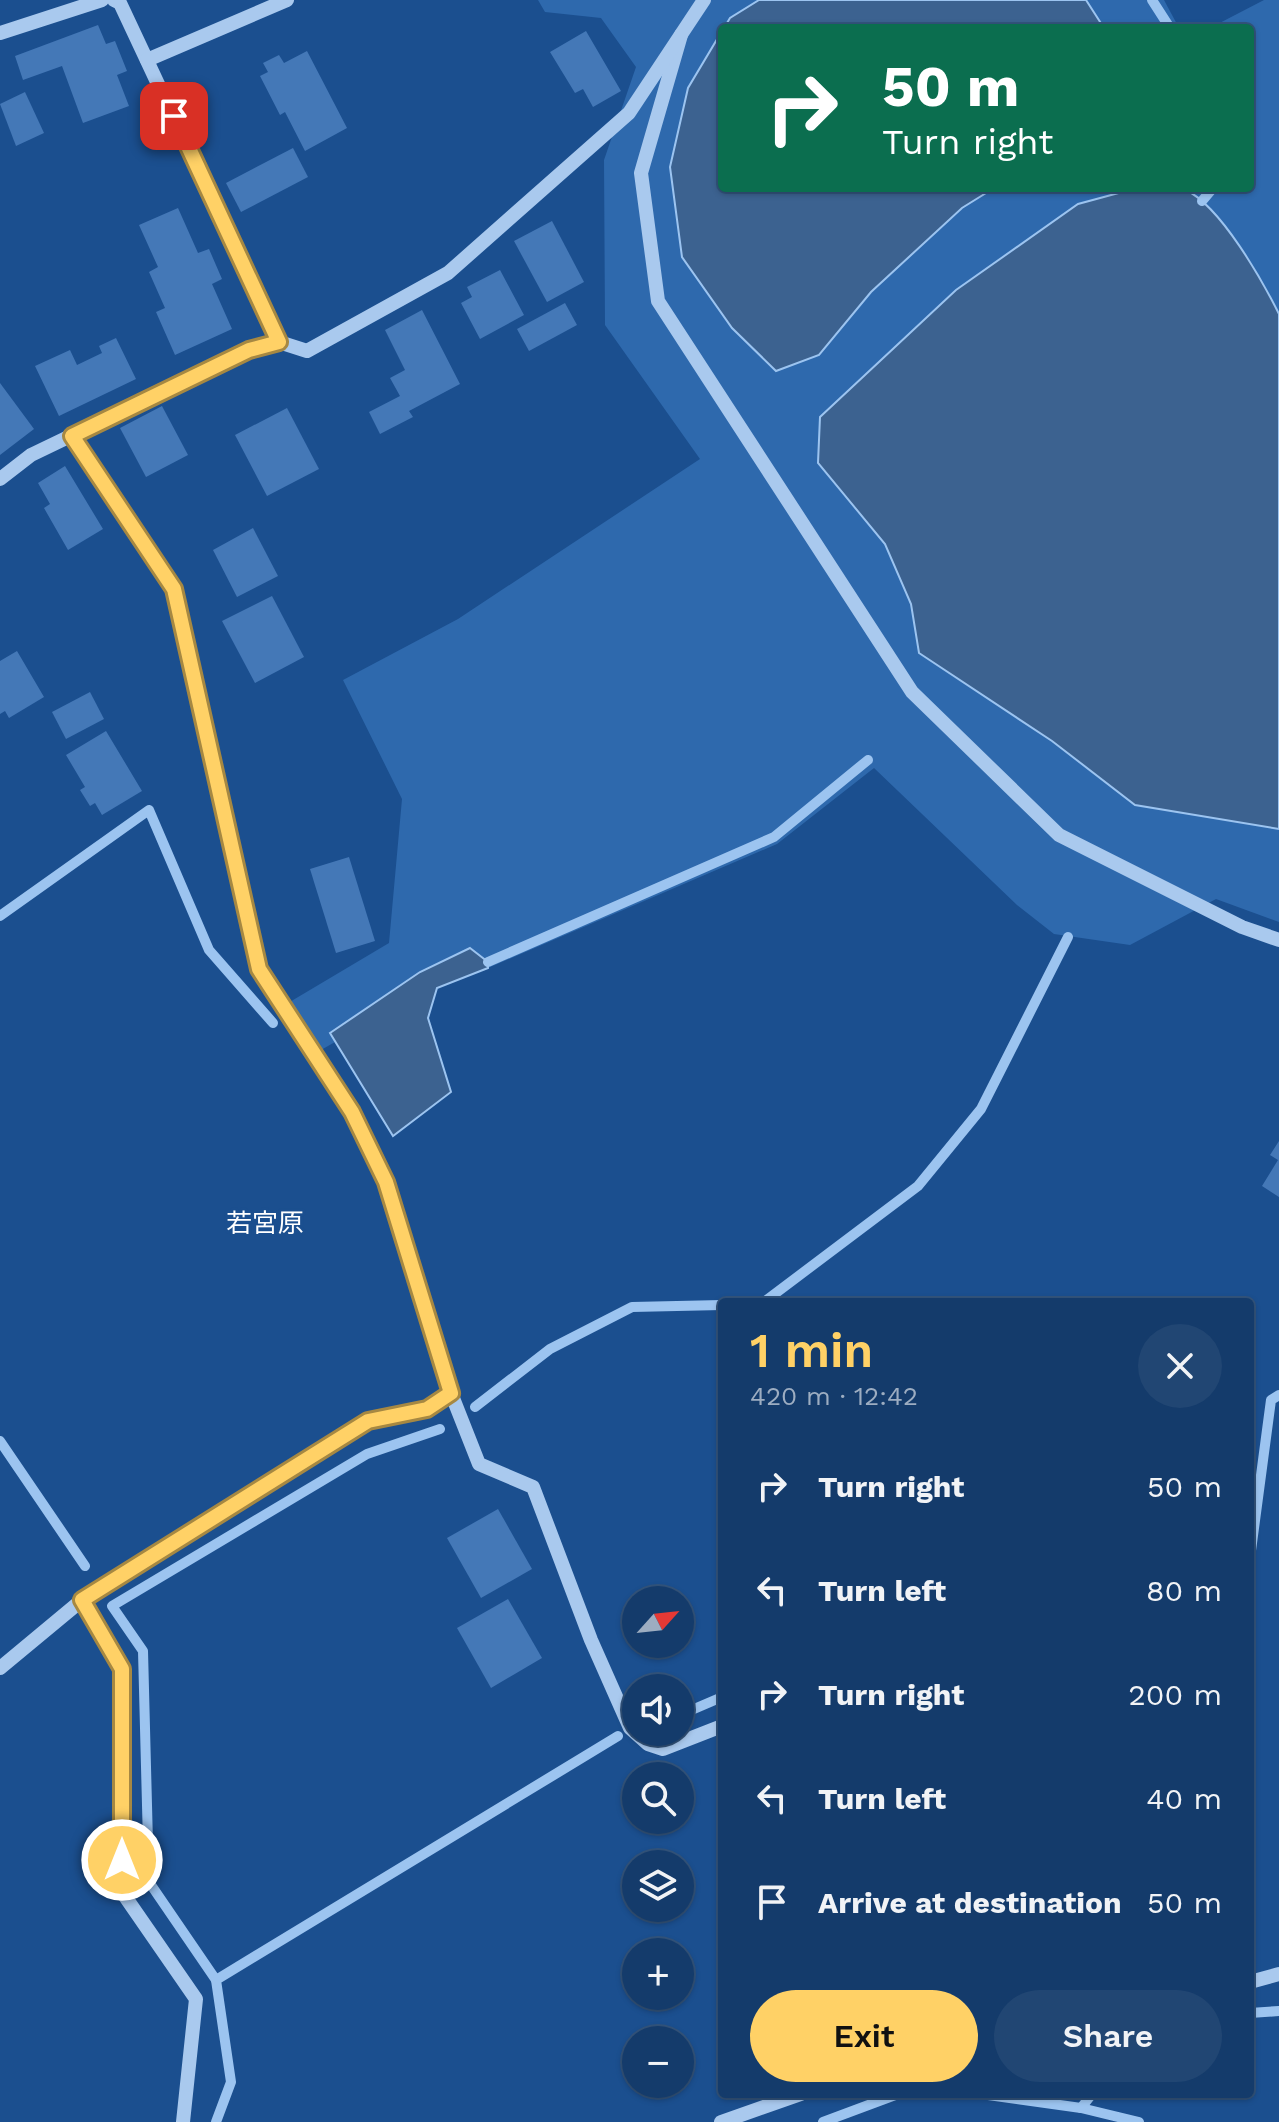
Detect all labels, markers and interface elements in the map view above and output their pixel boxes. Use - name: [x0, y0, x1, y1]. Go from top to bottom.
- text: 50 m: [882, 54, 1019, 120]
- icon: right: [750, 56, 854, 160]
- pin: [140, 82, 208, 150]
- icon: arrive: [152, 94, 196, 138]
- text: Turn right: [882, 121, 1053, 163]
- district label: 若宮原: [226, 1208, 304, 1238]
- text: 1 min: [750, 1322, 873, 1379]
- button: close: [1138, 1324, 1222, 1408]
- text: 420 m · 12:42: [750, 1381, 918, 1411]
- icon: right: [750, 1464, 794, 1508]
- text: Turn right: [818, 1469, 964, 1504]
- text: 50 m: [1147, 1469, 1222, 1504]
- icon: left: [750, 1568, 794, 1612]
- text: Turn left: [818, 1573, 946, 1608]
- text: 80 m: [1146, 1573, 1222, 1608]
- north arrow: [622, 1586, 694, 1658]
- map controls: [622, 1586, 694, 2098]
- icon: right: [750, 1672, 794, 1716]
- button: sound: [622, 1674, 694, 1746]
- text: Turn right: [818, 1677, 964, 1712]
- text: 200 m: [1128, 1677, 1222, 1712]
- button: search: [622, 1762, 694, 1834]
- icon: left: [750, 1776, 794, 1820]
- text: Turn left: [818, 1781, 946, 1816]
- text: 40 m: [1146, 1781, 1222, 1816]
- position arrow: [80, 1818, 164, 1902]
- button: layers: [622, 1850, 694, 1922]
- icon: arrive: [750, 1880, 794, 1924]
- text: Arrive at destination: [818, 1885, 1122, 1920]
- text: 50 m: [1147, 1885, 1222, 1920]
- button: +: [622, 1938, 694, 2010]
- button: Exit: [750, 1990, 978, 2082]
- button: Share: [994, 1990, 1222, 2082]
- button: −: [622, 2026, 694, 2098]

